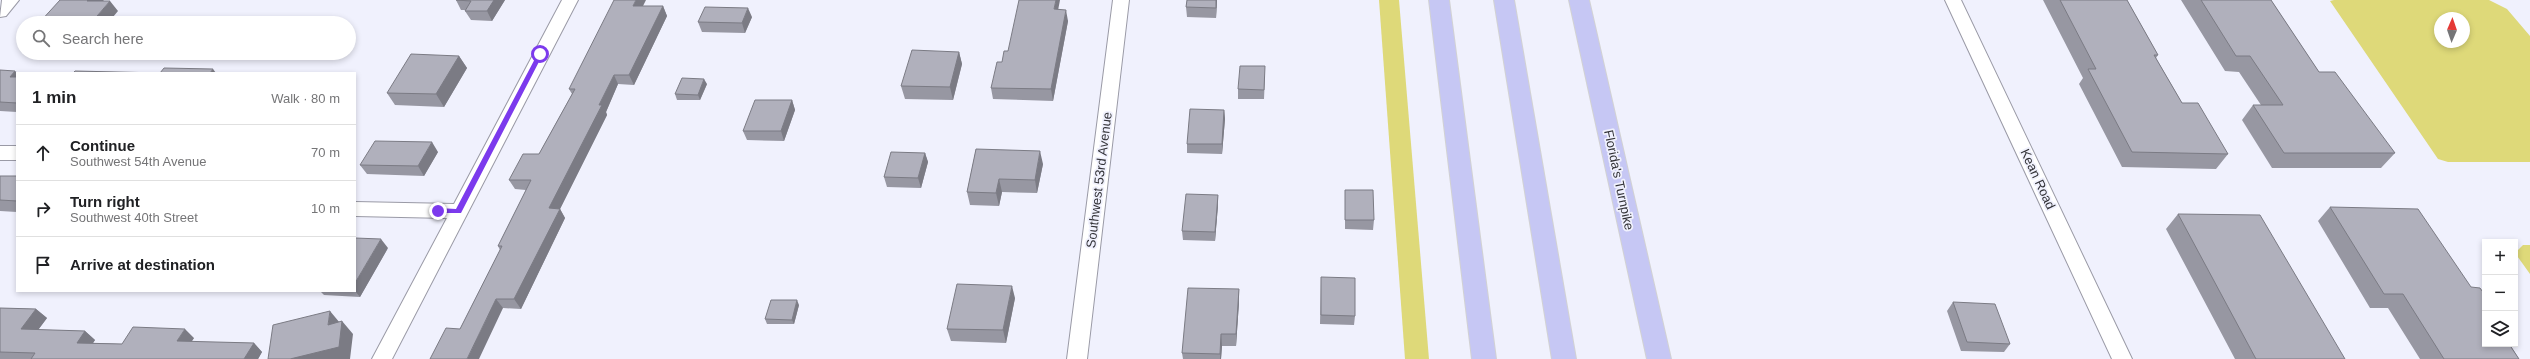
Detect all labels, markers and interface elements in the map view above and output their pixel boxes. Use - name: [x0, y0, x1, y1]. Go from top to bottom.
- north arrow: [2434, 12, 2470, 48]
- search box: [16, 16, 356, 60]
- icon: search: [30, 27, 52, 49]
- text: Search here: [62, 30, 144, 47]
- route start: [531, 45, 549, 63]
- text: 1 min: [32, 88, 76, 107]
- text: Walk · 80 m: [271, 91, 340, 106]
- street label: Southwest 53rd Avenue: [1083, 111, 1115, 249]
- street label: Florida's Turnpike: [1601, 128, 1637, 232]
- text: Continue: [70, 137, 135, 154]
- icon: ahead: [32, 142, 54, 164]
- text: 70 m: [311, 145, 340, 160]
- street label: Kean Road: [2017, 146, 2059, 212]
- text: Southwest 54th Avenue: [70, 154, 206, 169]
- text: Turn right: [70, 193, 140, 210]
- icon: right: [32, 198, 54, 220]
- text: 10 m: [311, 201, 340, 216]
- route end: [429, 202, 447, 220]
- text: Southwest 40th Street: [70, 210, 198, 225]
- map controls: [2482, 239, 2518, 347]
- button: +: [2482, 239, 2518, 275]
- icon: arrive: [32, 254, 54, 276]
- text: Arrive at destination: [70, 256, 215, 273]
- button: −: [2482, 275, 2518, 311]
- button: layers: [2482, 311, 2518, 347]

